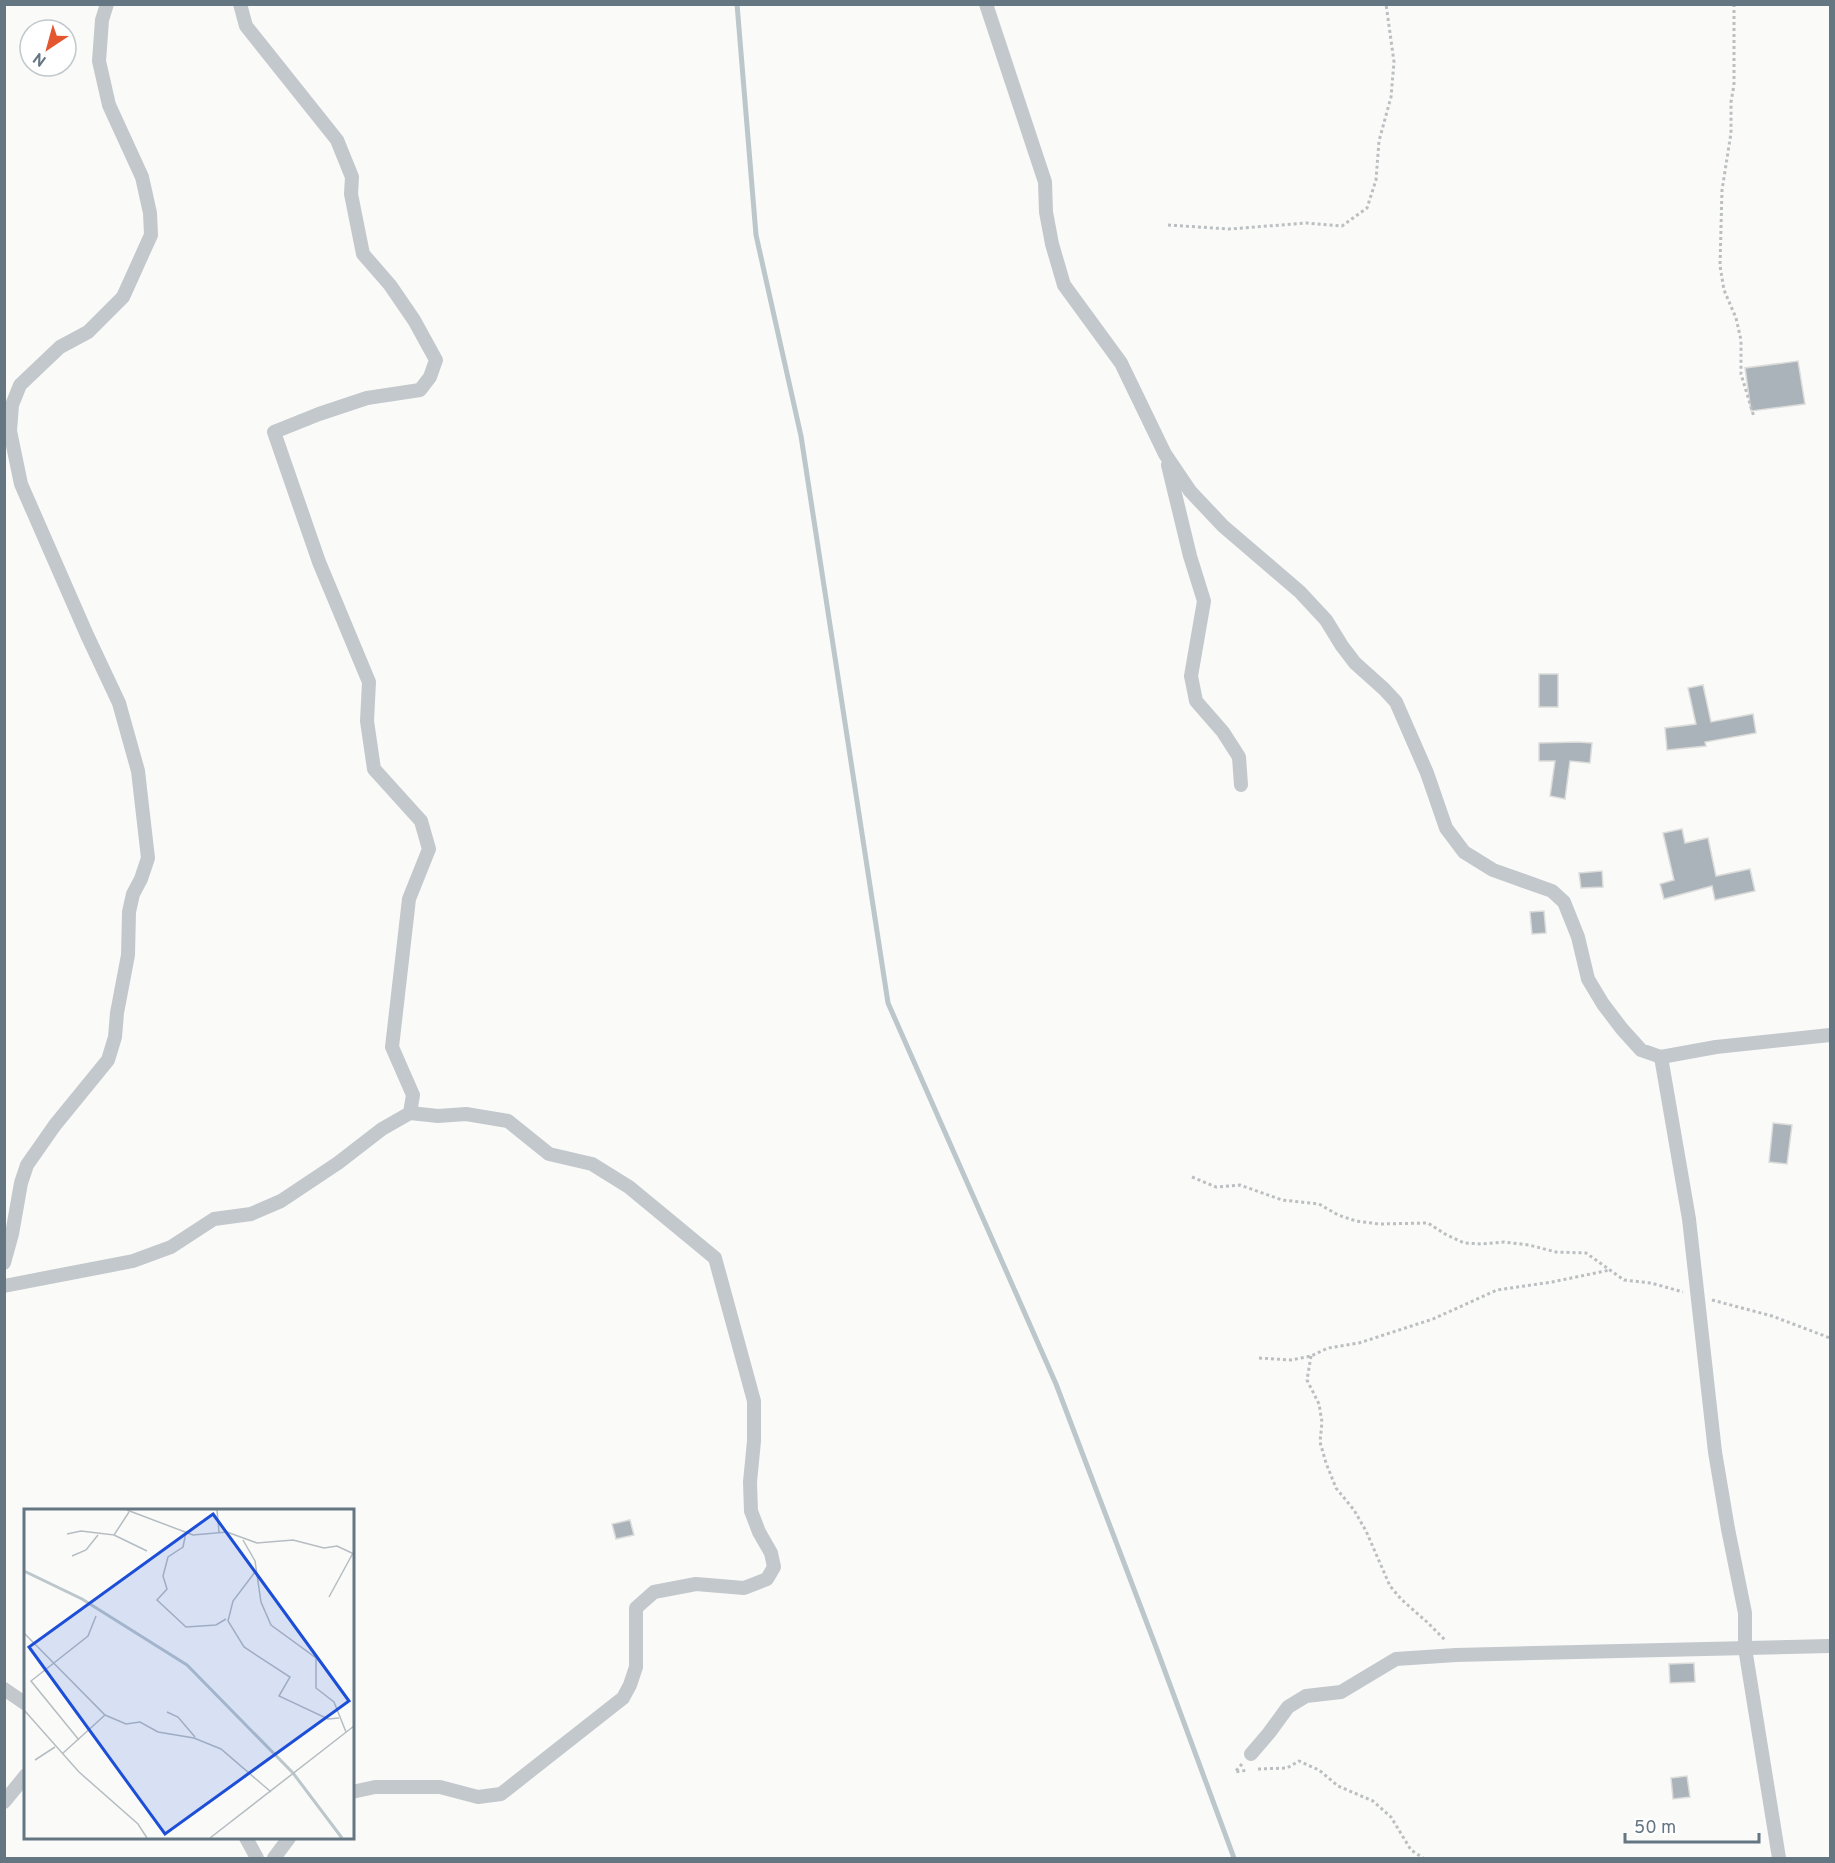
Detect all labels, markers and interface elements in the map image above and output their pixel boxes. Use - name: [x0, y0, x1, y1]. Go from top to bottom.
- north arrow: [18, 18, 78, 78]
- text: N: [30, 47, 51, 70]
- inset map: [24, 1509, 354, 1839]
- scale bar: [1625, 1806, 1758, 1844]
- text: 50 m: [1634, 1817, 1676, 1840]

